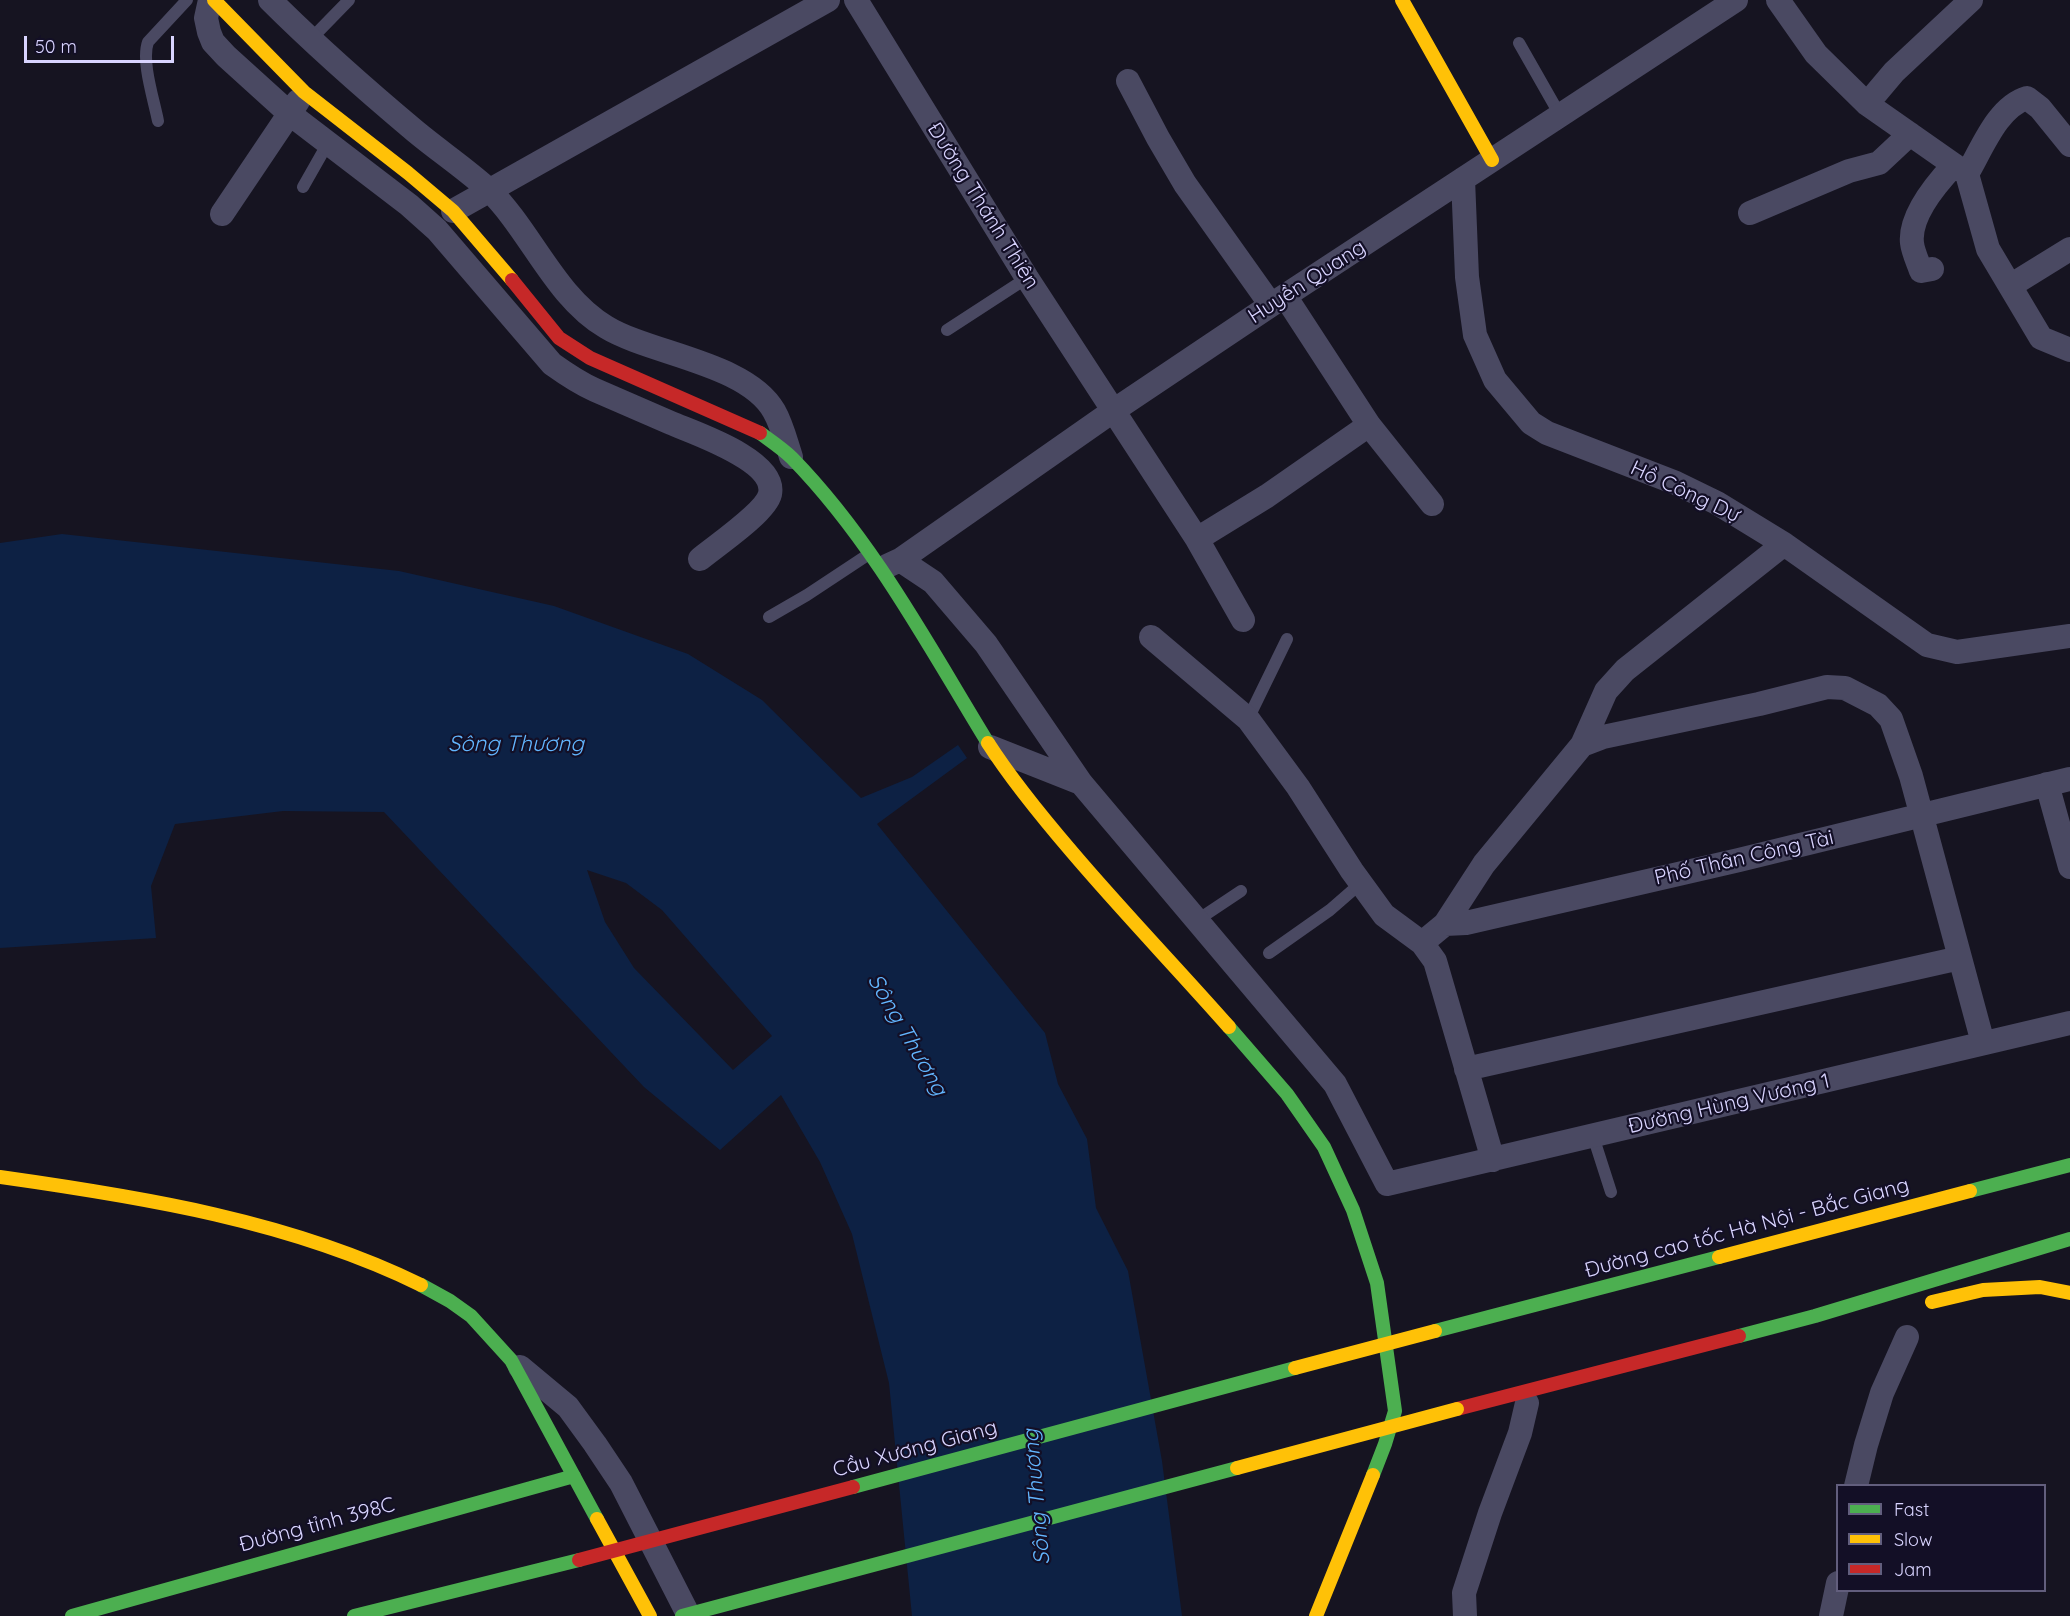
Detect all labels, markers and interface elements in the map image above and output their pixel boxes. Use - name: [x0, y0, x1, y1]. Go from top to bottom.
- scale bar: [27, 24, 177, 62]
- text: 50 m: [35, 35, 77, 58]
- street label: Đường Thánh Thiên: [922, 118, 1044, 294]
- street label: Huyền Quang: [1244, 235, 1370, 329]
- street label: Hồ Công Dự: [1626, 456, 1744, 528]
- water label: Sông Thương: [448, 731, 584, 757]
- street label: Phố Thân Công Tài: [1652, 825, 1836, 891]
- water label: Sông Thương: [862, 969, 952, 1101]
- street label: Đường Hùng Vương 1: [1626, 1069, 1832, 1139]
- street label: Đường cao tốc Hà Nội - Bắc Giang: [1582, 1172, 1912, 1284]
- street label: Cầu Xương Giang: [830, 1415, 1000, 1483]
- water label: Sông Thương: [1018, 1428, 1056, 1566]
- legend: [1836, 1484, 2046, 1592]
- street label: Đường tỉnh 398C: [237, 1492, 397, 1558]
- text: Fast: [1894, 1498, 1929, 1521]
- text: Slow: [1894, 1528, 1932, 1551]
- text: Jam: [1894, 1558, 1932, 1581]

